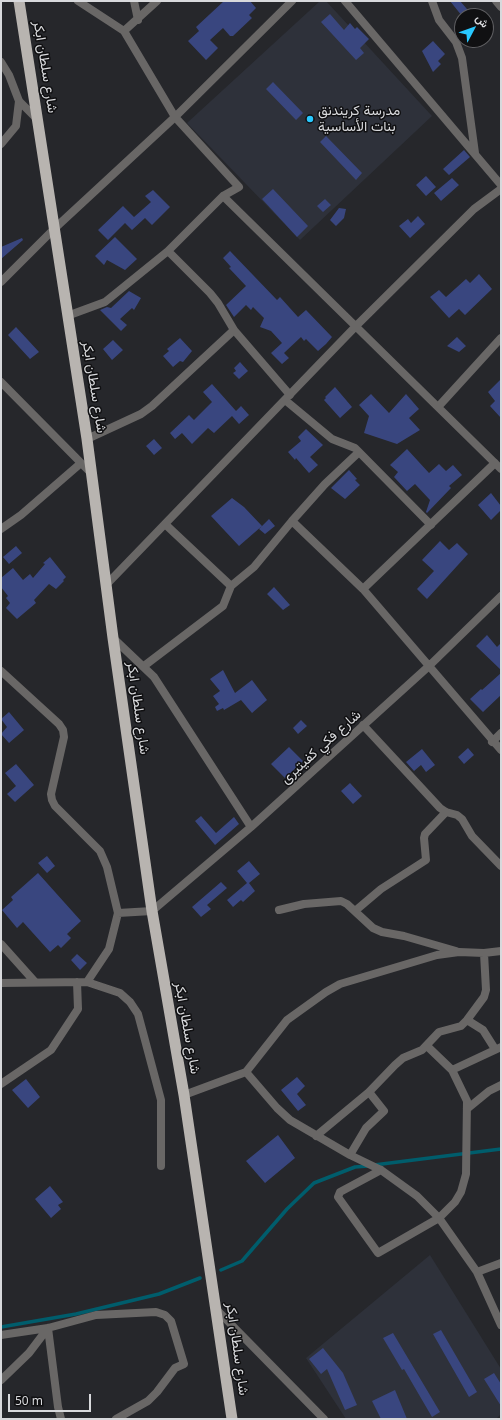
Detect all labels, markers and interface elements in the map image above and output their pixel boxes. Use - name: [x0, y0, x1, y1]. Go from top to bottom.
- north arrow: [454, 8, 494, 48]
- text: ش: [473, 11, 493, 30]
- street label: شارع سلطان ابكر: [29, 20, 61, 114]
- place label: مدرسة كريندنق بنات الأساسية: [318, 103, 400, 136]
- marker: مدرسة كريندنق بنات الأساسية: [305, 114, 315, 124]
- street label: شارع سلطان ابكر: [78, 340, 110, 434]
- street label: شارع سلطان ابكر: [123, 661, 153, 755]
- street label: شارع فكي كفيتيرى: [277, 707, 365, 787]
- street label: شارع سلطان ابكر: [171, 981, 203, 1075]
- street label: شارع سلطان ابكر: [222, 1302, 252, 1396]
- scale bar: [10, 1386, 93, 1412]
- text: 50 m: [15, 1392, 43, 1409]

